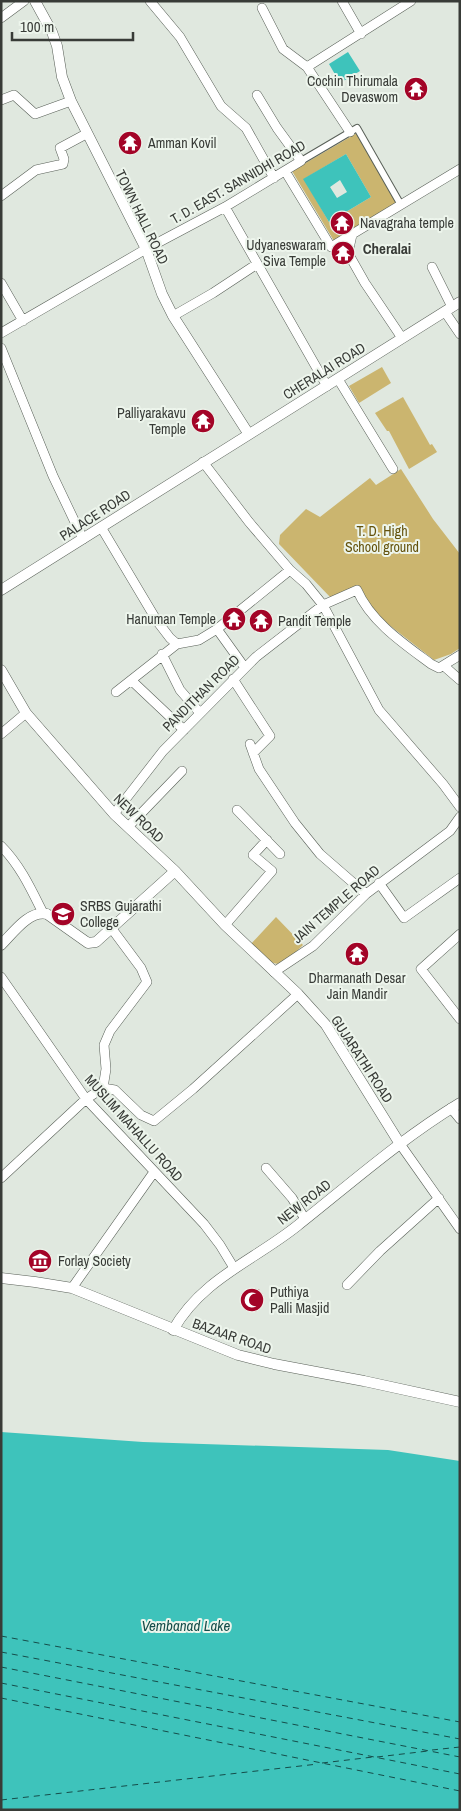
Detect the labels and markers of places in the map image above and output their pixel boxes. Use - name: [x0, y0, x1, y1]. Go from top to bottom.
- place label: Cochin Thirumala Devaswom: [307, 72, 399, 106]
- temple icon: Cochin Thirumala Devaswom: [403, 76, 429, 102]
- temple icon: Amman Kovil: [117, 130, 143, 156]
- place label: Amman Kovil: [147, 134, 216, 152]
- temple icon: Navagraha temple: [329, 210, 355, 236]
- place label: Navagraha temple: [360, 214, 454, 232]
- place label: Udyaneswaram Siva Temple: [246, 236, 326, 270]
- temple icon: Udyaneswaram Siva Temple: [330, 240, 356, 266]
- place label: Palliyarakavu Temple: [117, 404, 186, 438]
- temple icon: Palliyarakavu Temple: [190, 408, 216, 434]
- temple icon: Hanuman Temple: [221, 606, 247, 632]
- temple icon: Pandit Temple: [248, 608, 274, 634]
- place label: Hanuman Temple: [126, 610, 216, 628]
- place label: Pandit Temple: [278, 612, 351, 630]
- place label: SRBS Gujarathi College: [80, 897, 162, 931]
- school or university icon: SRBS Gujarathi College: [50, 901, 76, 927]
- temple icon: Dharmanath Desar Jain Mandir: [344, 941, 370, 967]
- place label: Dharmanath Desar Jain Mandir: [309, 969, 406, 1003]
- museum icon: Forlay Society: [27, 1248, 53, 1274]
- place label: Forlay Society: [58, 1252, 131, 1270]
- place label: Puthiya Palli Masjid: [270, 1283, 329, 1317]
- mosque icon: Puthiya Palli Masjid: [239, 1287, 265, 1313]

